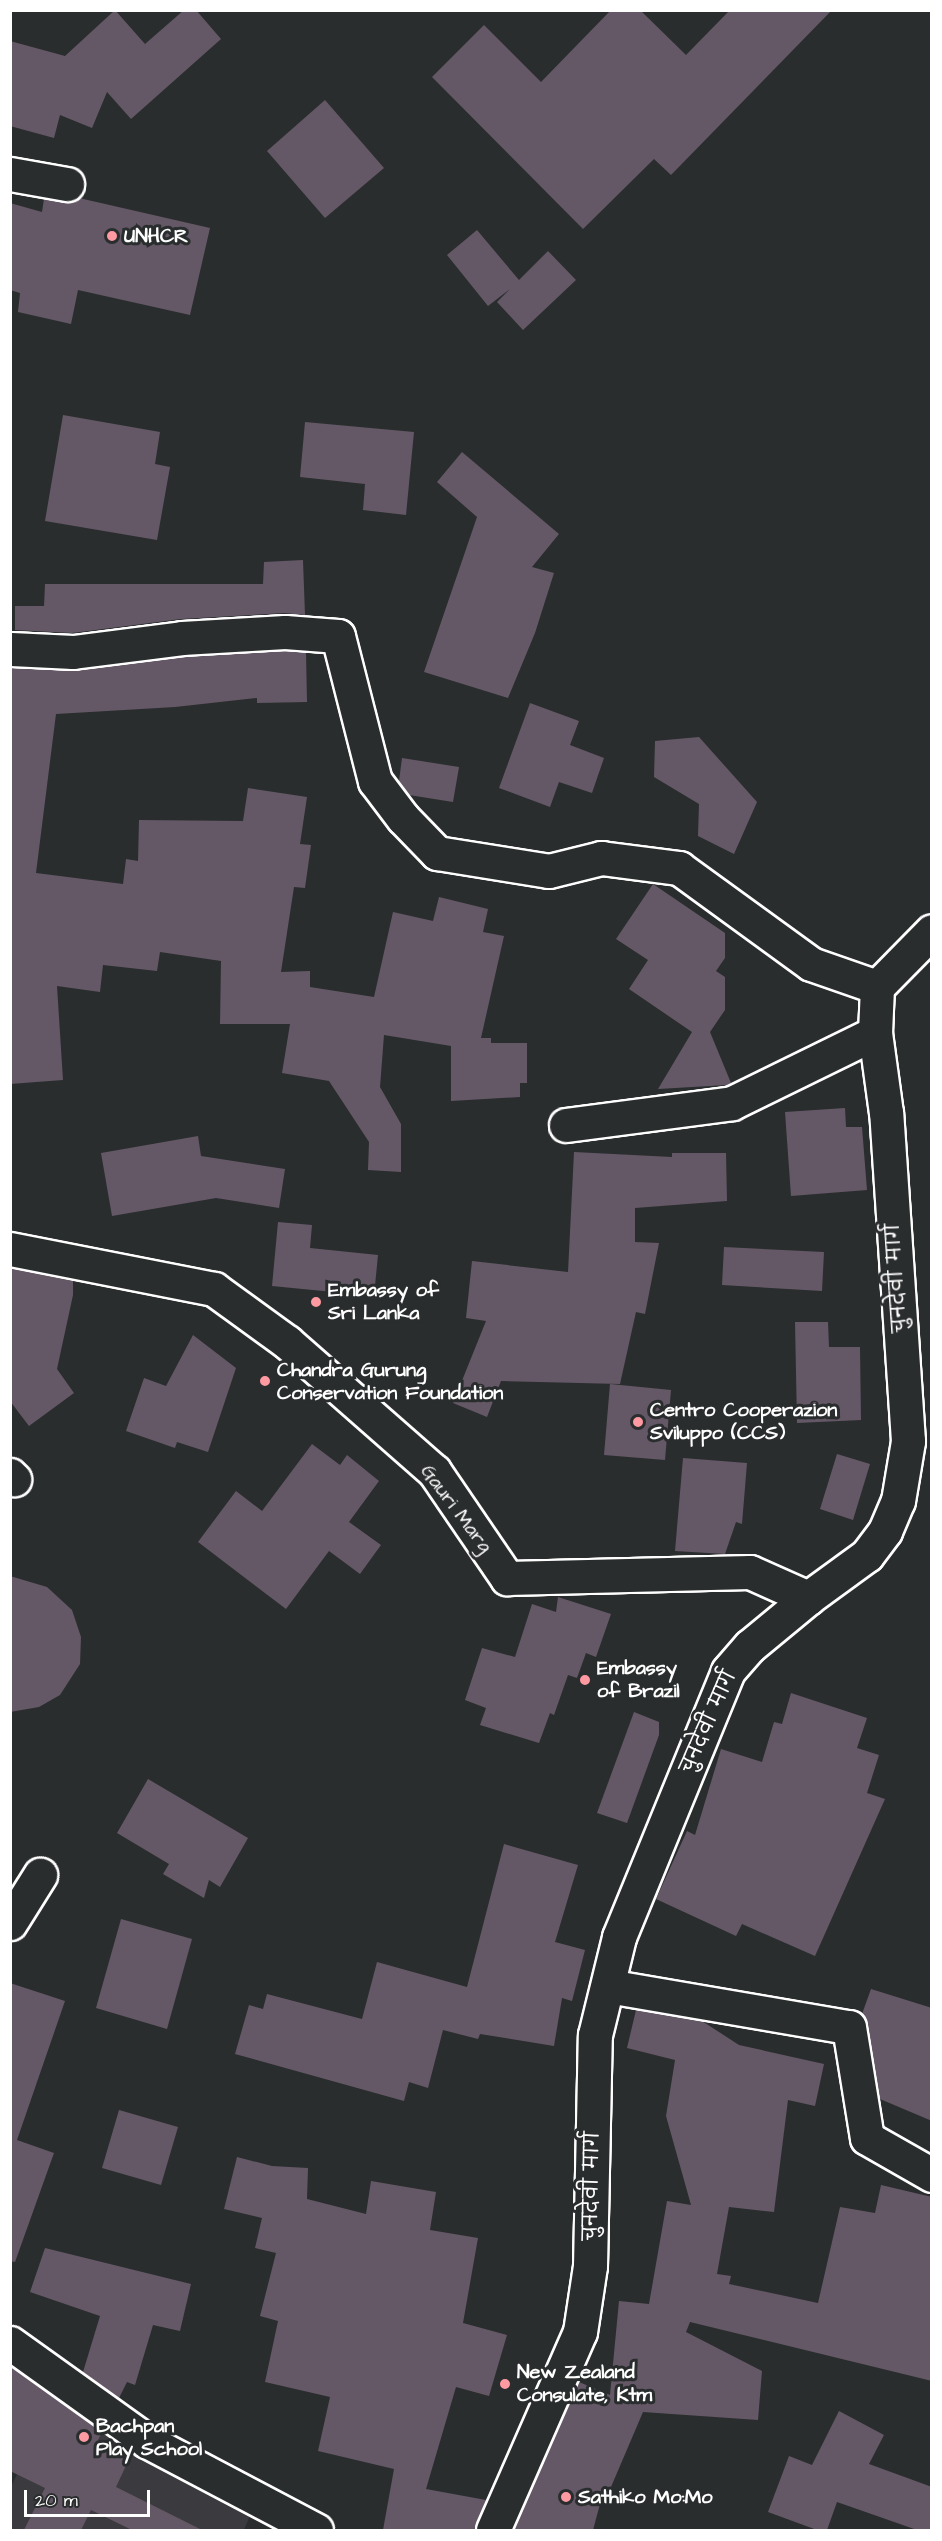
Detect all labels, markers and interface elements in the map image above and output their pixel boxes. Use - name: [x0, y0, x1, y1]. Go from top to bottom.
- place label: UNHCR: [124, 224, 188, 248]
- marker: UNHCR: [105, 229, 119, 243]
- street label: चुनदेवी मार्ग: [881, 1223, 913, 1333]
- place label: Embassy of Sri Lanka: [328, 1278, 439, 1325]
- marker: Embassy of Sri Lanka: [309, 1295, 323, 1309]
- place label: Chandra Gurung Conservation Foundation: [277, 1358, 503, 1405]
- marker: Chandra Gurung Conservation Foundation: [258, 1374, 272, 1388]
- place label: Centro Cooperazion Sviluppo (CCS): [650, 1398, 837, 1445]
- marker: Centro Cooperazion Sviluppo (CCS): [631, 1415, 645, 1429]
- street label: Gauri Marg: [415, 1460, 497, 1558]
- place label: Embassy of Brazil: [597, 1656, 680, 1703]
- street label: चुनदेवी मार्ग: [676, 1667, 742, 1777]
- marker: Embassy of Brazil: [578, 1673, 592, 1687]
- street label: चुनदेवी मार्ग: [579, 2131, 605, 2241]
- place label: New Zealand Consulate, Ktm: [517, 2360, 652, 2407]
- marker: New Zealand Consulate, Ktm: [498, 2377, 512, 2391]
- place label: Bachpan Play School: [96, 2414, 202, 2461]
- marker: Bachpan Play School: [77, 2430, 91, 2444]
- scale bar: [27, 2478, 153, 2516]
- place label: Sathiko Mo:Mo: [578, 2485, 713, 2509]
- text: 20 m: [35, 2488, 78, 2513]
- marker: Sathiko Mo:Mo: [559, 2490, 573, 2504]

